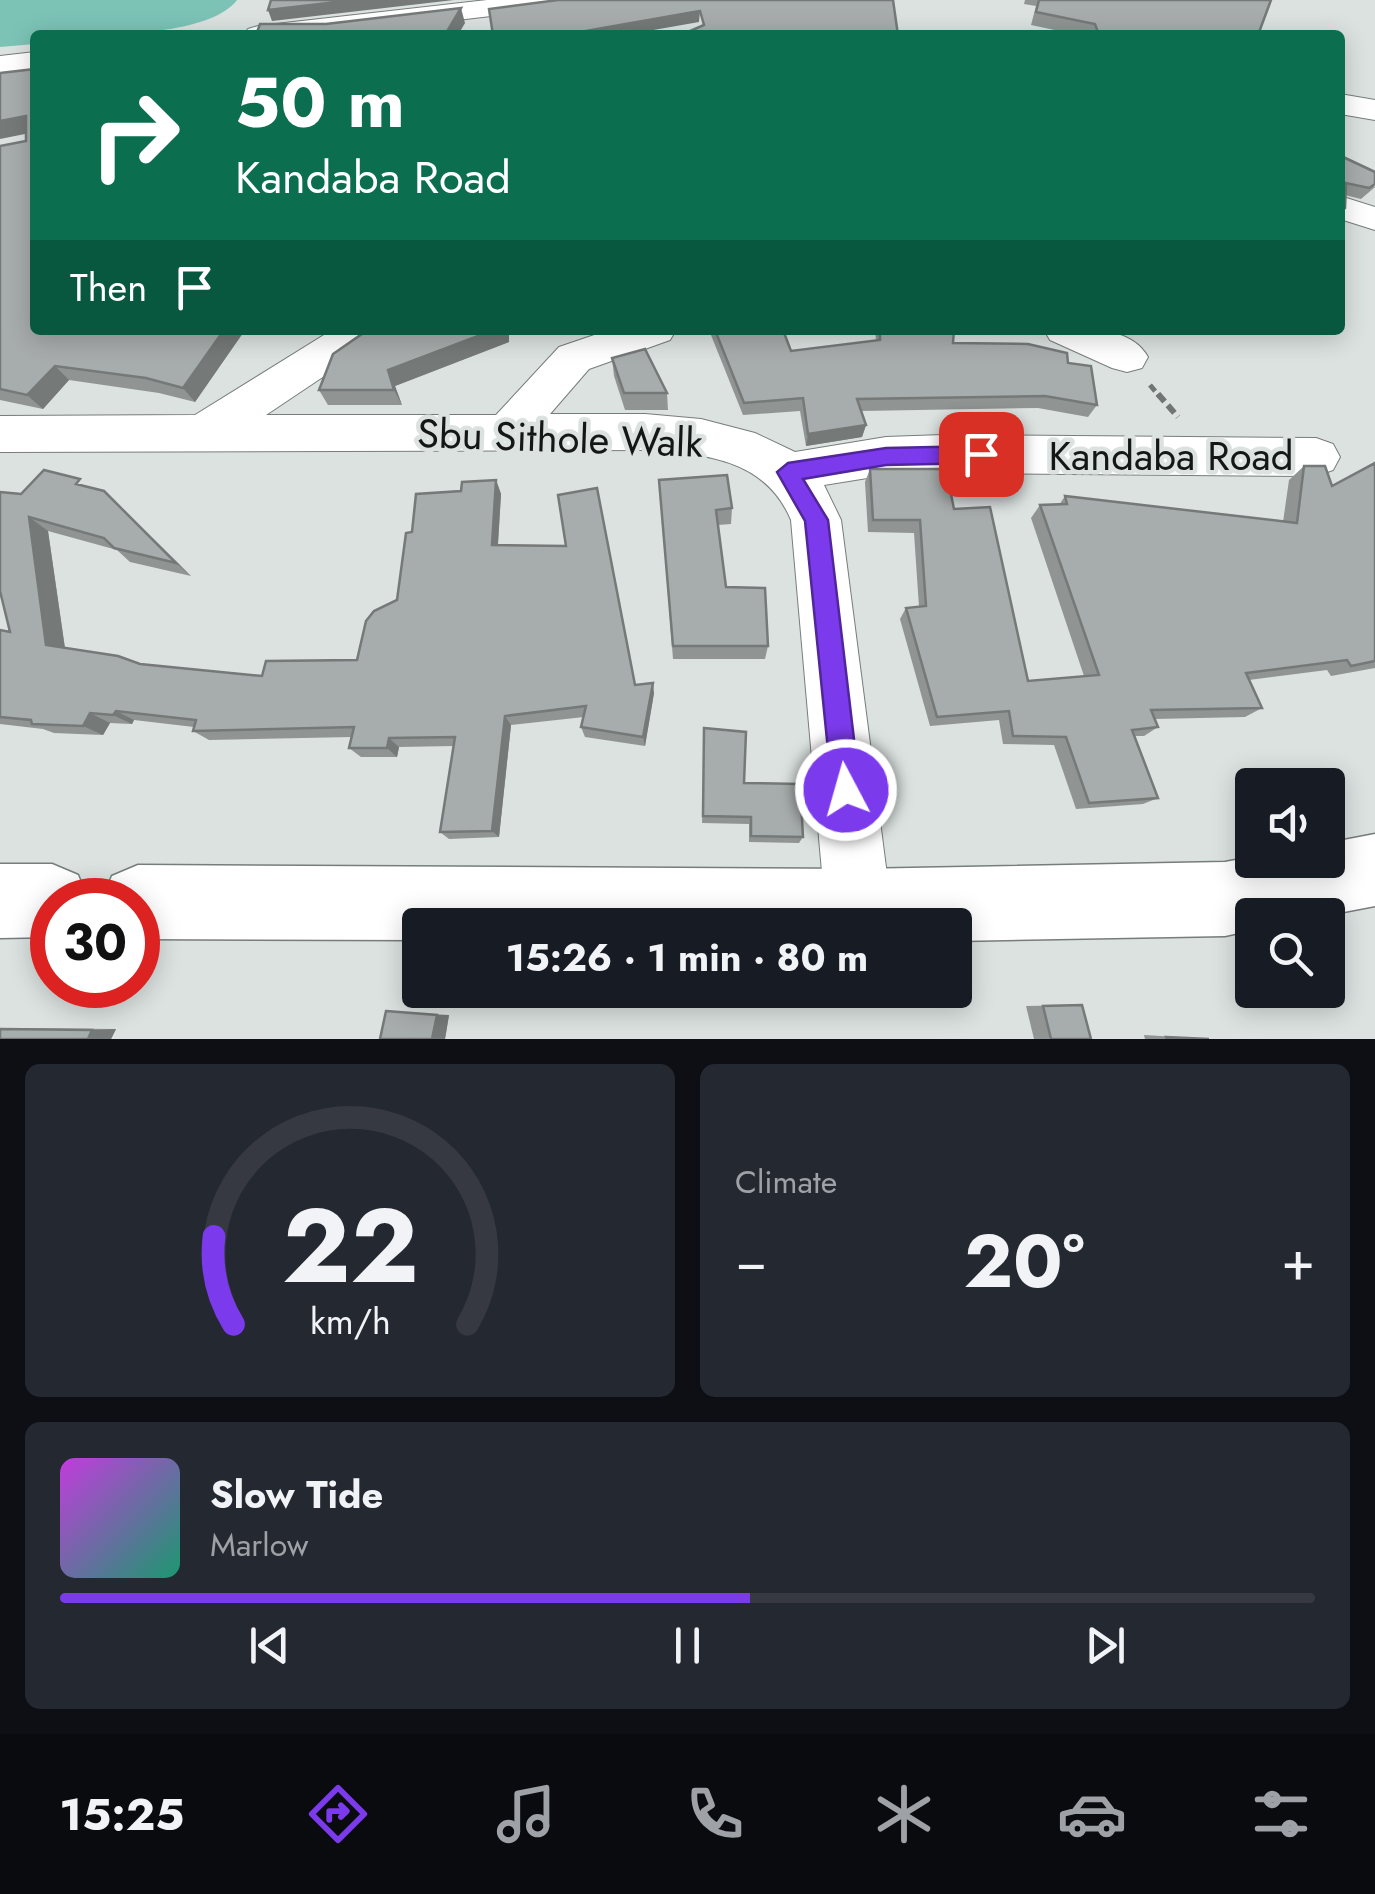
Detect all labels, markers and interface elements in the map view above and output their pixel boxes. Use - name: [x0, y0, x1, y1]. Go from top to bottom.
- text: 50 m: [235, 52, 405, 153]
- icon: right: [70, 70, 200, 200]
- text: Kandaba Road: [235, 145, 511, 210]
- text: Then: [70, 260, 147, 315]
- icon: arrive: [167, 260, 222, 315]
- street label: Sbu Sithole Walk: [416, 404, 704, 472]
- pin: [939, 412, 1024, 497]
- icon: arrive: [954, 427, 1009, 482]
- street label: Kandaba Road: [1048, 427, 1294, 485]
- position arrow: [794, 738, 898, 842]
- map controls: [1235, 768, 1345, 1008]
- button: sound: [1235, 768, 1345, 878]
- speed limit sign: 30: [30, 878, 160, 1008]
- button: search: [1235, 898, 1345, 1008]
- text: 15:26 · 1 min · 80 m: [506, 930, 868, 985]
- text: Climate: [735, 1159, 837, 1205]
- text: 22: [282, 1171, 418, 1321]
- text: 20°: [964, 1207, 1085, 1315]
- text: −: [735, 1221, 767, 1301]
- text: +: [1281, 1221, 1315, 1301]
- text: km/h: [310, 1296, 390, 1347]
- text: Slow Tide: [210, 1467, 383, 1522]
- text: Marlow: [210, 1522, 308, 1568]
- icon: previous: [242, 1618, 297, 1673]
- icon: pause: [660, 1618, 715, 1673]
- icon: next: [1078, 1618, 1133, 1673]
- icon: directions: [303, 1779, 373, 1849]
- icon: music: [491, 1779, 561, 1849]
- icon: phone: [680, 1779, 750, 1849]
- icon: climate: [869, 1779, 939, 1849]
- icon: car: [1057, 1779, 1127, 1849]
- icon: filters: [1246, 1779, 1316, 1849]
- text: 15:25: [59, 1782, 184, 1847]

